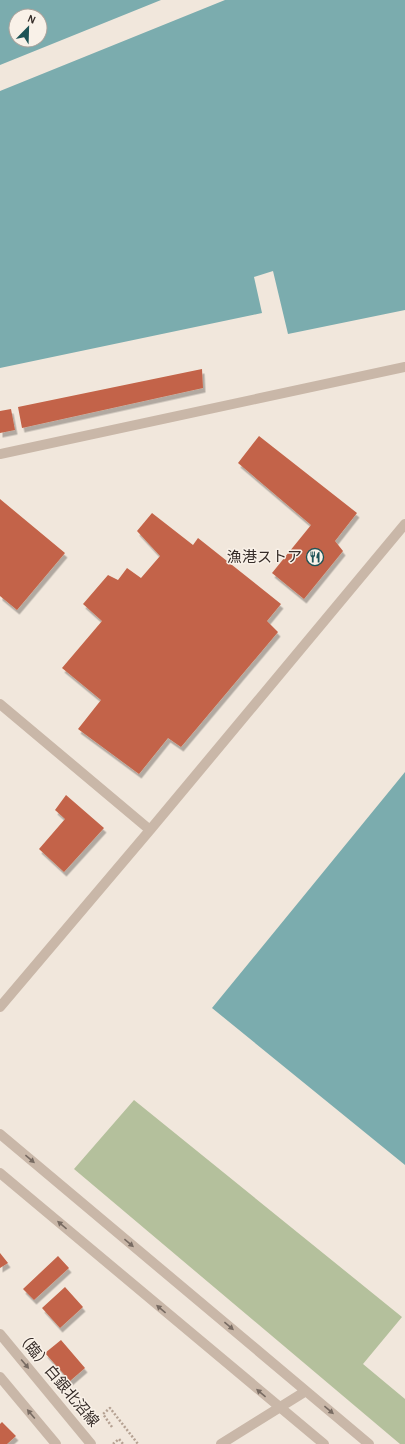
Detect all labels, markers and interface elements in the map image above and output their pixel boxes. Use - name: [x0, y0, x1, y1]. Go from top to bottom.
- north arrow: [8, 8, 48, 48]
- text: N: [26, 13, 37, 26]
- restaurant icon: 漁港ストア: [305, 547, 325, 567]
- place label: 漁港ストア: [227, 549, 302, 565]
- one-way arrow: [25, 1154, 35, 1163]
- one-way arrow: [57, 1221, 67, 1230]
- one-way arrow: [124, 1238, 135, 1247]
- one-way arrow: [156, 1305, 167, 1314]
- one-way arrow: [224, 1322, 234, 1331]
- street label: （臨）白銀北沼線: [13, 1327, 103, 1430]
- one-way arrow: [20, 1359, 29, 1369]
- one-way arrow: [256, 1388, 266, 1397]
- one-way arrow: [323, 1405, 334, 1414]
- one-way arrow: [27, 1409, 36, 1419]

